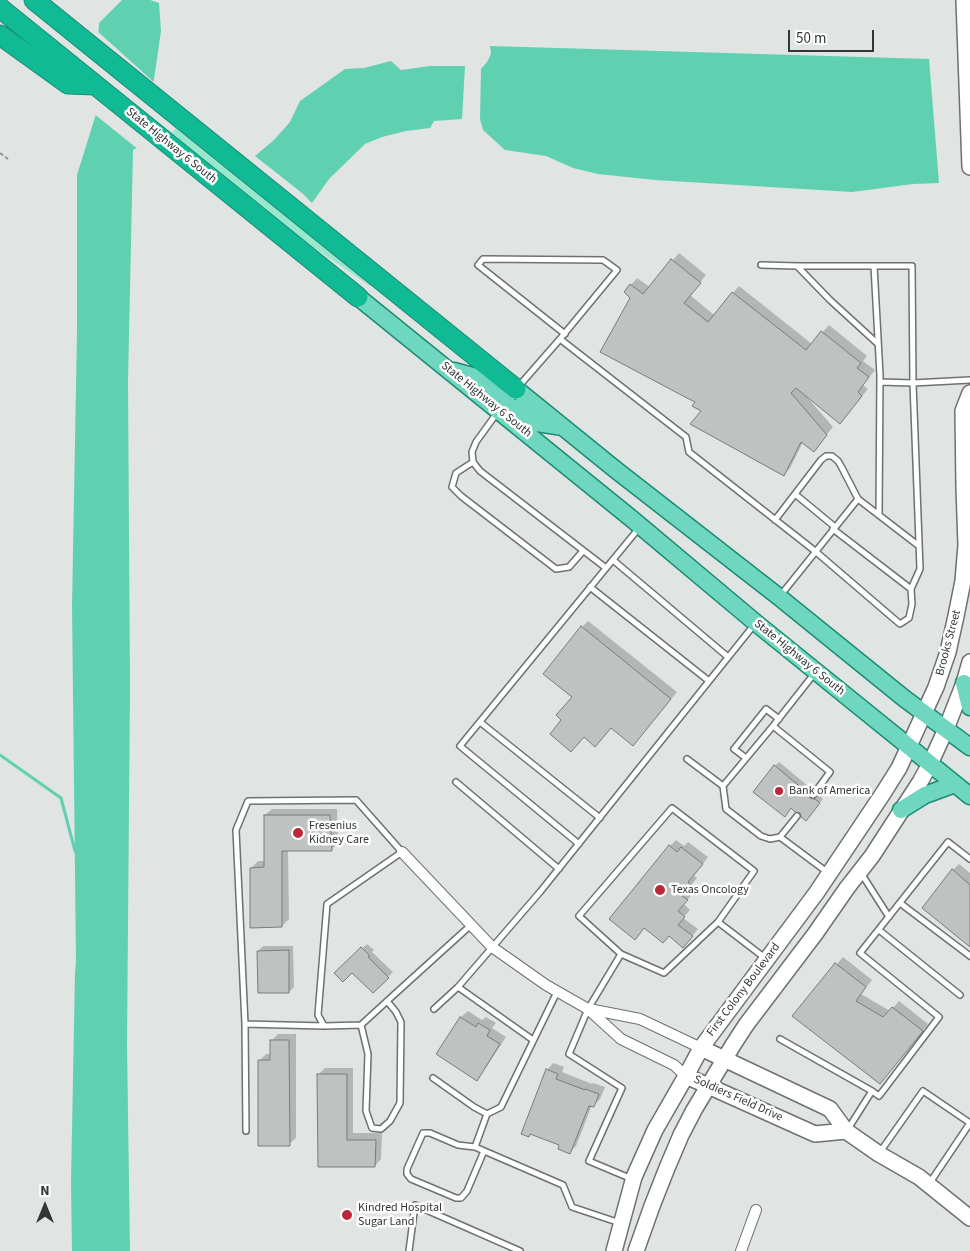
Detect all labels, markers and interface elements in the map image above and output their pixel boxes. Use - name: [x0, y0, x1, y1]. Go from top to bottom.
- scale bar: [790, 20, 876, 52]
- text: 50 m: [796, 28, 826, 49]
- street label: State Highway 6 South: [123, 105, 219, 187]
- street label: State Highway 6 South: [438, 359, 534, 441]
- street label: Brooks Street: [933, 609, 965, 677]
- street label: State Highway 6 South: [751, 617, 847, 699]
- place label: Bank of America: [789, 784, 870, 798]
- marker: Bank of America: [773, 785, 785, 797]
- place label: Fresenius Kidney Care: [309, 819, 369, 847]
- marker: Fresenius Kidney Care: [291, 826, 305, 840]
- marker: Texas Oncology: [653, 883, 667, 897]
- place label: Texas Oncology: [671, 883, 749, 897]
- street label: First Colony Boulevard: [704, 941, 784, 1039]
- street label: Soldiers Field Drive: [691, 1073, 785, 1125]
- north arrow: [20, 1181, 70, 1231]
- text: N: [40, 1181, 50, 1201]
- place label: Kindred Hospital Sugar Land: [358, 1201, 442, 1229]
- marker: Kindred Hospital Sugar Land: [340, 1208, 354, 1222]

